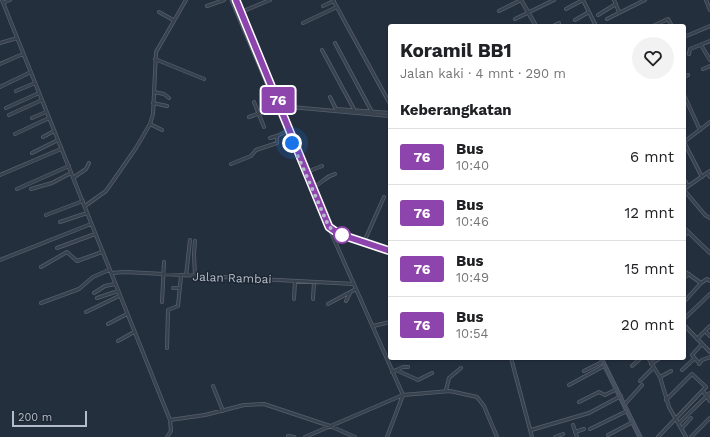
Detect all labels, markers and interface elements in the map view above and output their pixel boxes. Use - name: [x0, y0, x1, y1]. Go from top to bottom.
- button: heart: [632, 37, 674, 79]
- text: Koramil BB1: [400, 39, 512, 62]
- text: Jalan kaki · 4 mnt · 290 m: [400, 66, 566, 81]
- line badge: 76: [260, 87, 296, 113]
- text: 76: [270, 92, 286, 108]
- text: Keberangkatan: [400, 101, 512, 119]
- your location: [282, 133, 302, 153]
- text: Bus: [456, 140, 484, 158]
- text: 6 mnt: [630, 148, 674, 166]
- text: 76: [414, 149, 430, 165]
- text: 10:40: [456, 158, 489, 173]
- text: Bus: [456, 196, 484, 214]
- text: 12 mnt: [625, 204, 674, 222]
- text: 76: [414, 205, 430, 221]
- text: 10:46: [456, 214, 489, 229]
- unlabelled marker: [333, 226, 351, 244]
- text: Bus: [456, 252, 484, 270]
- text: 15 mnt: [625, 260, 674, 278]
- text: 76: [414, 261, 430, 277]
- street label: Jalan Rambai: [192, 270, 272, 286]
- text: 10:49: [456, 270, 489, 285]
- text: Bus: [456, 308, 484, 326]
- text: 20 mnt: [621, 316, 674, 334]
- text: 76: [414, 317, 430, 333]
- text: 10:54: [456, 326, 489, 341]
- scale bar: [12, 409, 87, 428]
- text: 200 m: [18, 411, 52, 424]

